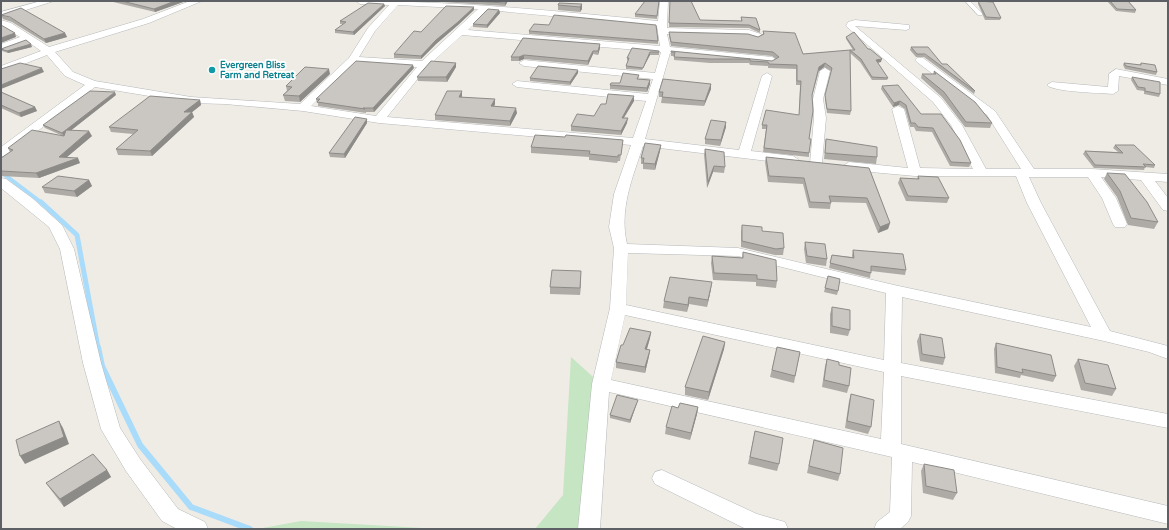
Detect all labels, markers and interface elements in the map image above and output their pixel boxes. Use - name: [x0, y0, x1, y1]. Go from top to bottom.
- place label: Evergreen Bliss Farm and Retreat: [220, 60, 295, 81]
- marker: Evergreen Bliss Farm and Retreat: [207, 65, 217, 75]

